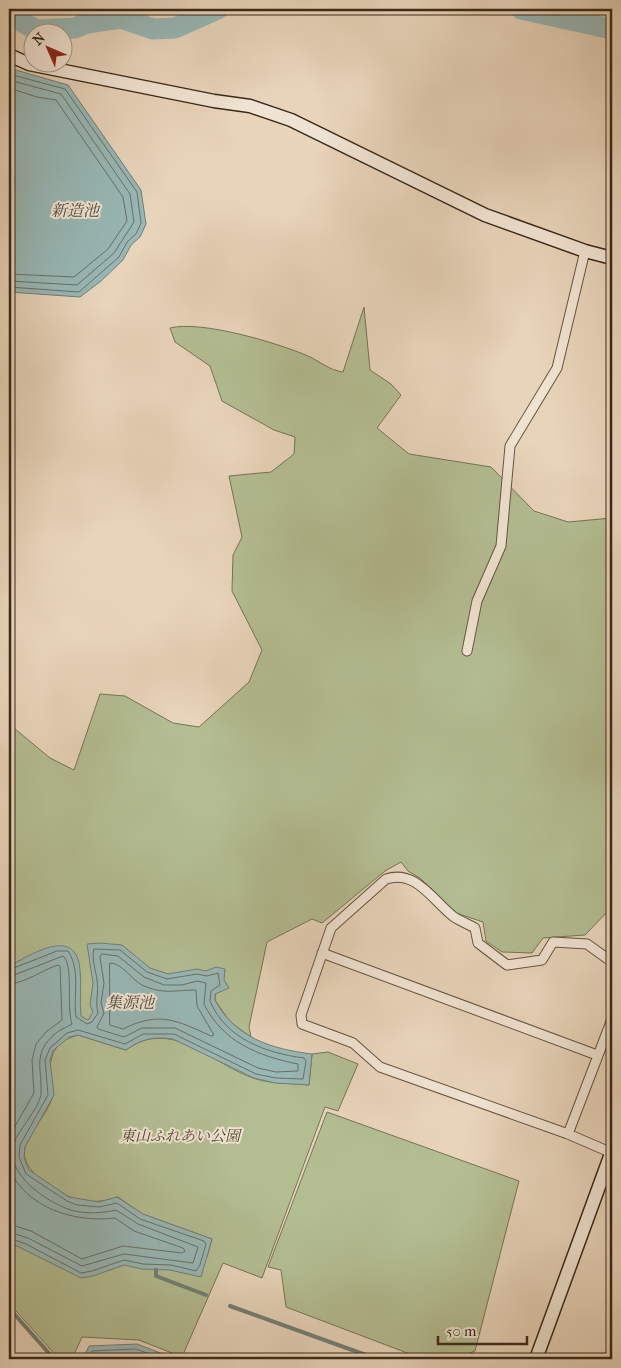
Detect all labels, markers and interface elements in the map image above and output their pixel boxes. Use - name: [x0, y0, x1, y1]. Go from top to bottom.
- north arrow: [22, 22, 72, 72]
- text: N: [29, 29, 49, 49]
- water label: 新造池: [51, 201, 101, 220]
- water label: 集源池: [106, 993, 156, 1012]
- park label: 東山ふれあい公園: [120, 1127, 243, 1145]
- scale bar: [438, 1313, 527, 1345]
- text: 50 m: [446, 1322, 477, 1340]

